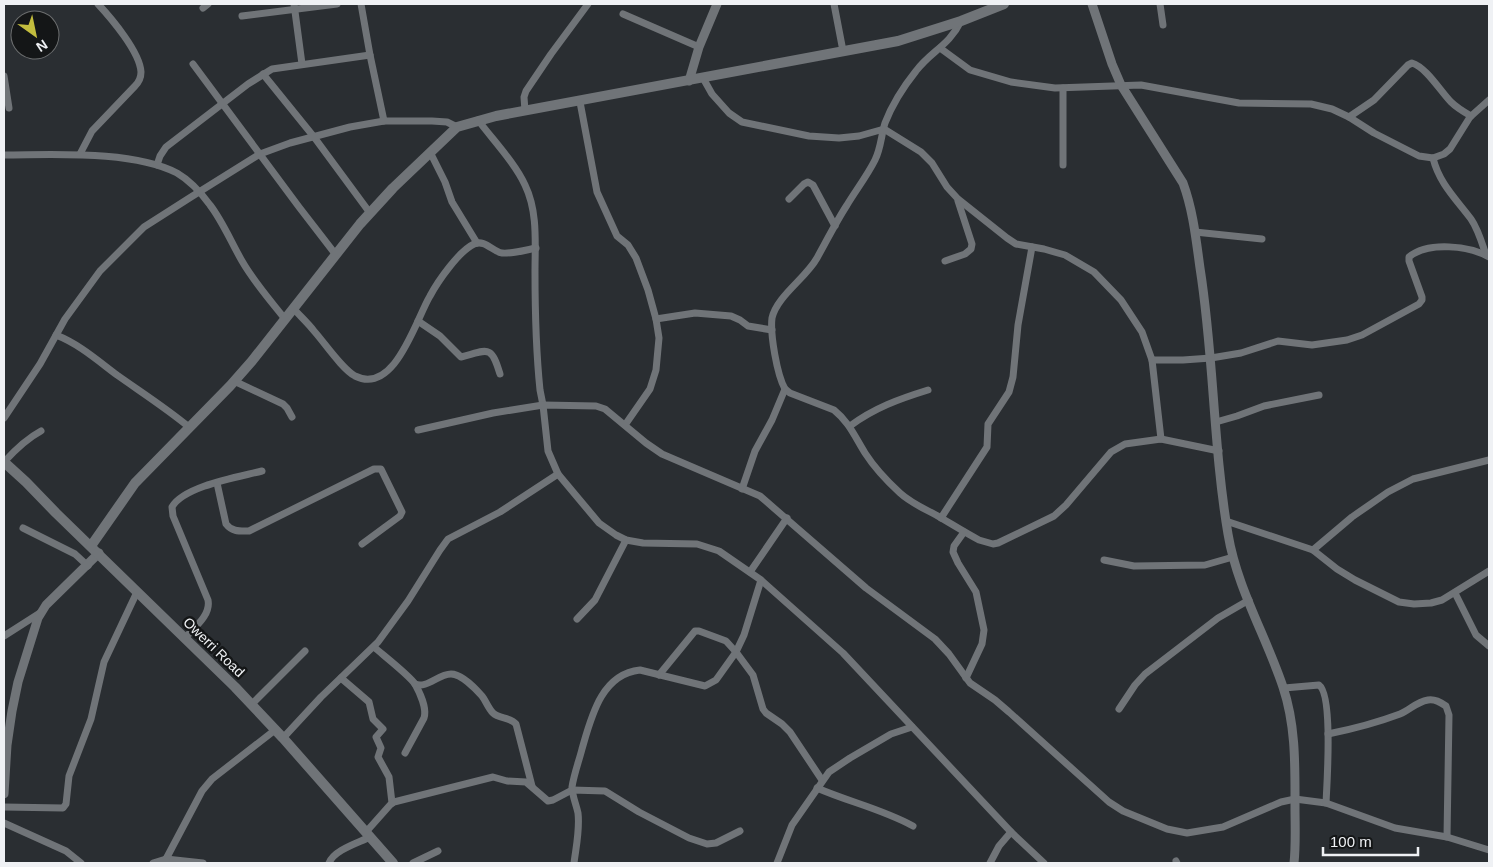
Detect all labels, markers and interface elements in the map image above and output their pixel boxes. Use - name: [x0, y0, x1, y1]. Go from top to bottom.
- north arrow: [10, 10, 60, 60]
- text: N: [33, 36, 51, 55]
- street label: Owerri Road: [180, 614, 248, 680]
- scale bar: [1323, 824, 1418, 856]
- text: 100 m: [1330, 833, 1372, 850]

